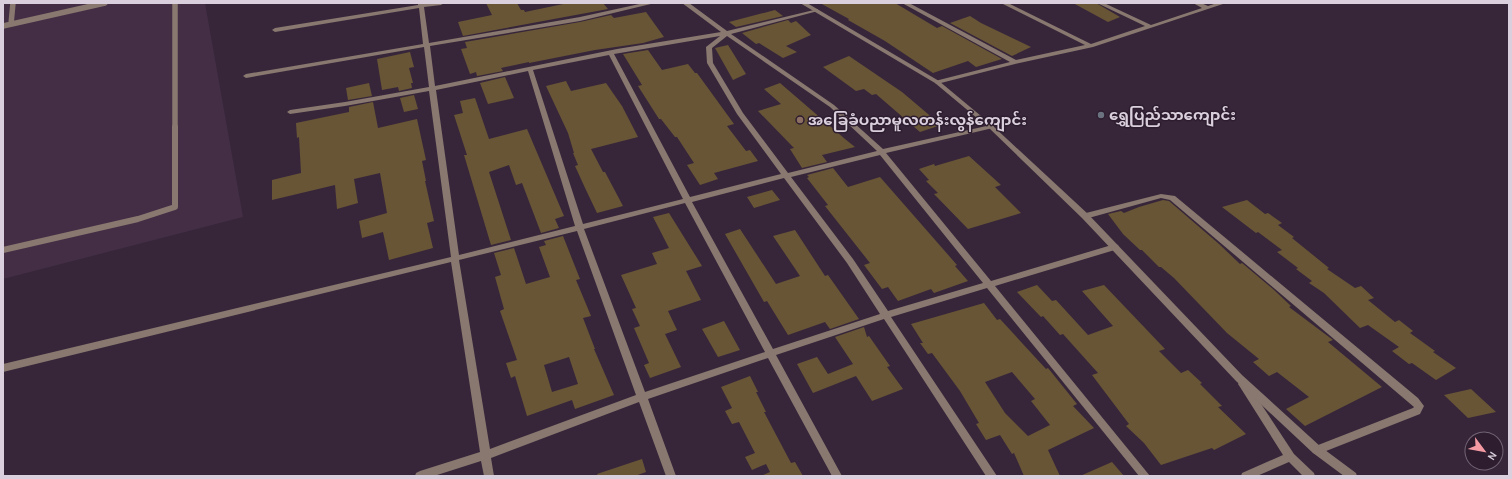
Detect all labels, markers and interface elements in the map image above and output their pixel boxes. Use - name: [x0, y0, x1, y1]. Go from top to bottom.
- place label: ရွှေပြည်သာကျောင်း: [1109, 105, 1236, 127]
- place label: အခြေခံပညာမူလတန်းလွန်ကျောင်း: [808, 110, 1027, 132]
- marker: ရွှေပြည်သာကျောင်း: [1096, 110, 1106, 120]
- marker: အခြေခံပညာမူလတန်းလွန်ကျောင်း: [795, 115, 805, 125]
- north arrow: [1464, 431, 1504, 471]
- text: N: [1484, 449, 1500, 463]

